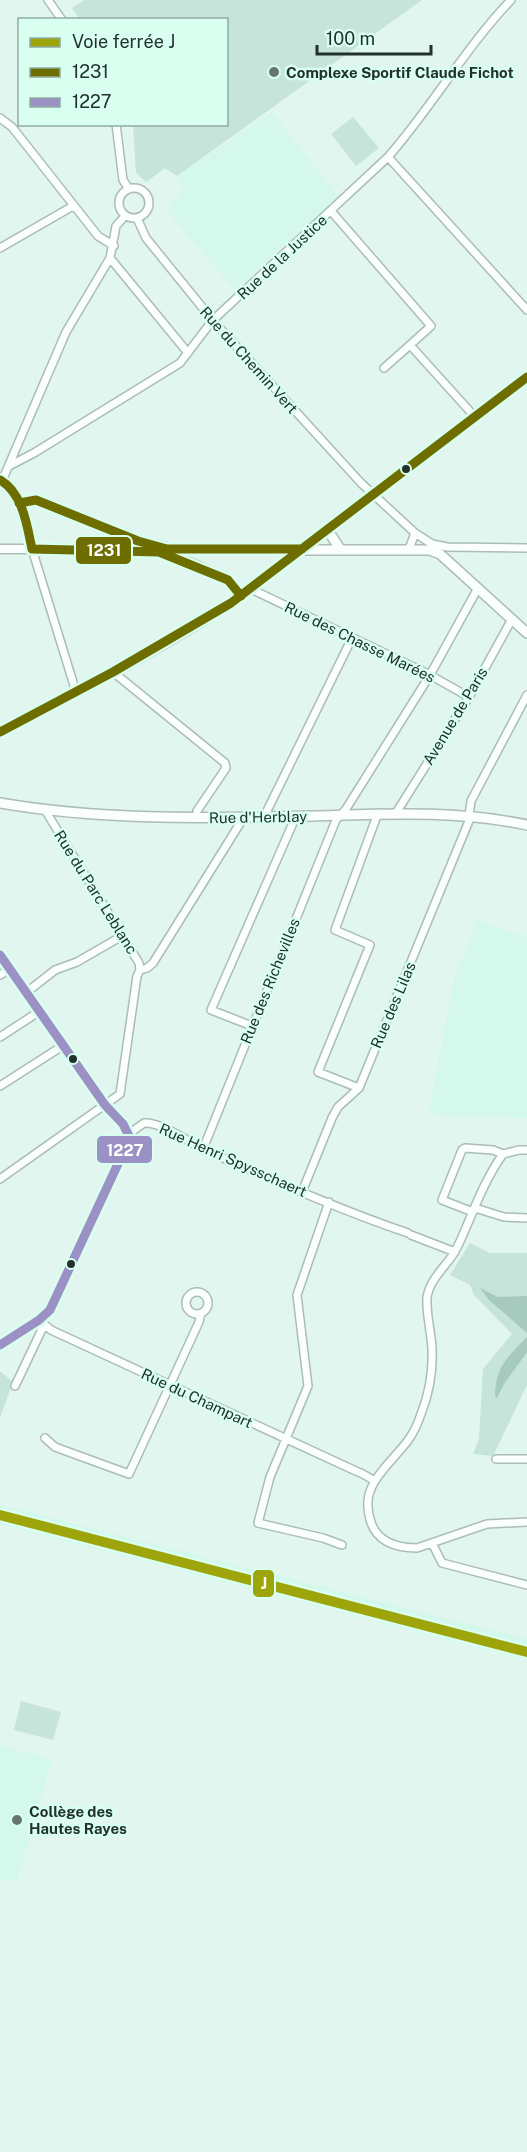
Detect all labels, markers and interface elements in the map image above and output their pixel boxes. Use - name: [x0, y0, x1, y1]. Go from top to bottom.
- legend: [18, 18, 228, 126]
- scale bar: [317, 18, 431, 56]
- text: 100 m: [326, 28, 375, 49]
- text: Voie ferrée J: [72, 31, 175, 52]
- text: 1231: [72, 61, 109, 82]
- place label: Complexe Sportif Claude Fichot: [286, 64, 514, 81]
- marker: Complexe Sportif Claude Fichot: [267, 65, 281, 79]
- text: 1227: [72, 91, 112, 112]
- street label: Rue de la Justice: [234, 211, 330, 303]
- street label: Rue du Chemin Vert: [197, 303, 301, 417]
- unlabelled marker: [400, 463, 412, 475]
- line badge: 1231: [75, 536, 132, 565]
- text: 1231: [87, 541, 121, 560]
- street label: Rue des Chasse Marées: [282, 598, 438, 686]
- street label: Avenue de Paris: [419, 664, 491, 768]
- street label: Rue d'Herblay: [209, 808, 307, 826]
- street label: Rue du Parc Leblanc: [51, 827, 141, 957]
- street label: Rue des Richevilles: [237, 916, 303, 1046]
- street label: Rue des Lilas: [367, 959, 419, 1051]
- unlabelled marker: [67, 1053, 79, 1065]
- street label: Rue Henri Spysschaert: [157, 1120, 309, 1200]
- line badge: 1227: [96, 1135, 153, 1164]
- text: 1227: [106, 1141, 144, 1160]
- unlabelled marker: [65, 1258, 77, 1270]
- street label: Rue du Champart: [139, 1365, 255, 1431]
- line badge: J: [252, 1569, 275, 1598]
- text: J: [261, 1574, 267, 1593]
- place label: Collège des Hautes Rayes: [29, 1803, 127, 1837]
- marker: Collège des Hautes Rayes: [10, 1813, 24, 1827]

